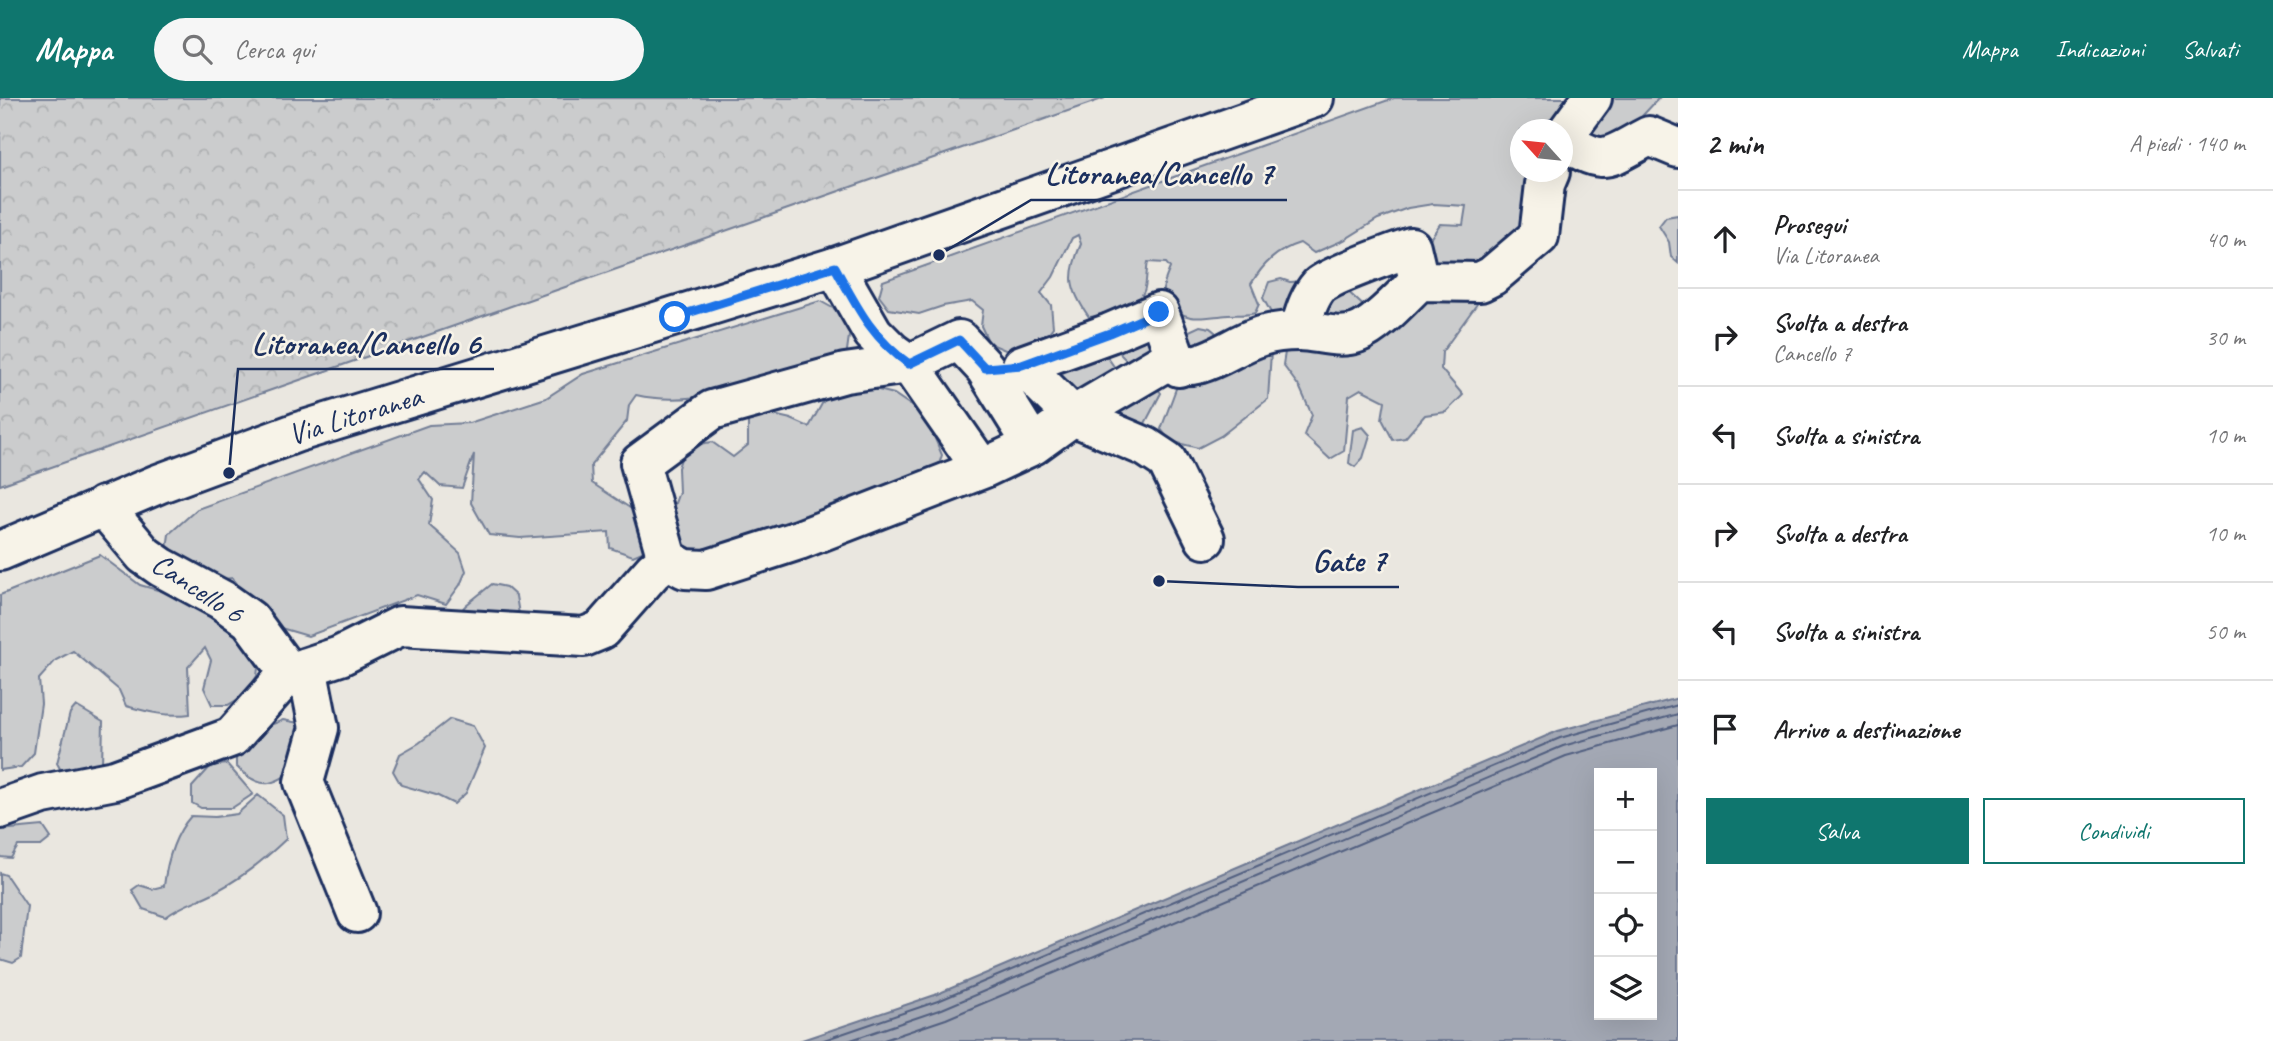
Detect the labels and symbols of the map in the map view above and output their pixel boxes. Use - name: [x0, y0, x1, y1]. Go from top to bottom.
- north arrow: [1510, 119, 1573, 182]
- callout: Litoranea/Cancello 7: [1031, 147, 1287, 200]
- text: Litoranea/Cancello 7: [1045, 153, 1277, 194]
- route end: [1143, 296, 1174, 327]
- route start: [659, 301, 690, 332]
- callout: Litoranea/Cancello 6: [238, 316, 494, 369]
- text: Litoranea/Cancello 6: [252, 323, 482, 364]
- street label: Via Litoranea: [284, 376, 428, 453]
- callout: Gate 7: [1298, 534, 1399, 587]
- text: Gate 7: [1312, 540, 1389, 581]
- street label: Cancello 6: [145, 544, 253, 633]

